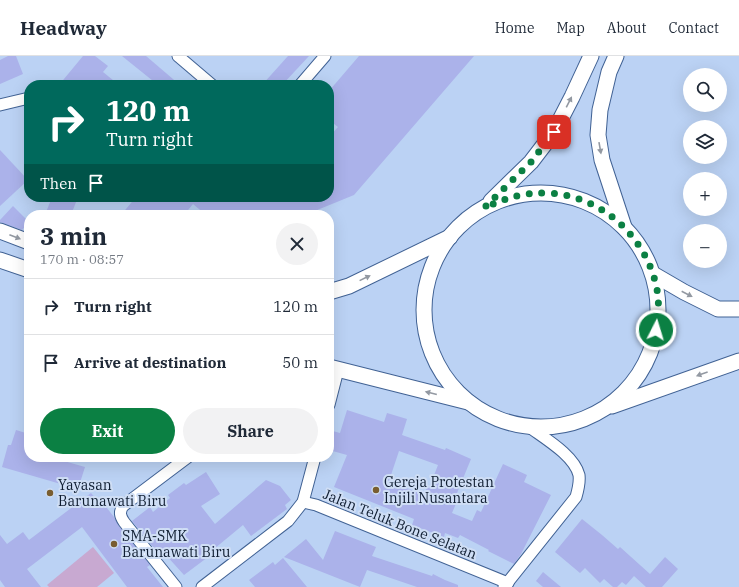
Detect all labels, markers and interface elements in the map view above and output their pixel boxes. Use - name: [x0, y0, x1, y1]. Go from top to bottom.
- text: Headway: [20, 16, 107, 40]
- text: Home: [495, 19, 534, 37]
- text: Map: [556, 19, 585, 37]
- text: About: [607, 19, 646, 37]
- text: Contact: [668, 19, 719, 37]
- map controls: [683, 68, 727, 268]
- button: search: [683, 68, 727, 112]
- text: 120 m: [106, 92, 190, 129]
- icon: right: [40, 96, 92, 148]
- one-way arrow: [566, 96, 573, 108]
- pin: [537, 115, 571, 149]
- button: layers: [683, 120, 727, 164]
- icon: arrive: [543, 121, 565, 143]
- text: Turn right: [106, 128, 193, 151]
- one-way arrow: [597, 142, 603, 154]
- icon: arrive: [85, 172, 107, 194]
- button: +: [683, 172, 727, 216]
- text: Then: [40, 174, 77, 193]
- text: 3 min: [40, 220, 107, 252]
- button: close: [276, 223, 318, 265]
- button: −: [683, 224, 727, 268]
- one-way arrow: [9, 234, 21, 240]
- text: 170 m · 08:57: [40, 251, 124, 268]
- one-way arrow: [360, 275, 371, 281]
- one-way arrow: [681, 290, 693, 297]
- icon: right: [40, 296, 62, 318]
- text: Turn right: [74, 297, 152, 316]
- text: 120 m: [273, 297, 318, 316]
- position arrow: [635, 309, 677, 351]
- icon: arrive: [40, 352, 62, 374]
- text: Arrive at destination: [74, 353, 226, 372]
- text: 50 m: [282, 353, 318, 372]
- one-way arrow: [696, 371, 708, 377]
- one-way arrow: [425, 390, 437, 396]
- button: Exit: [40, 408, 175, 454]
- button: Share: [183, 408, 318, 454]
- place label: Gereja Protestan Injili Nusantara: [384, 473, 494, 507]
- place label: Yayasan Barunawati Biru: [58, 476, 167, 510]
- street label: Jalan Teluk Bone Selatan: [320, 485, 480, 563]
- marker: Gereja Protestan Injili Nusantara: [371, 485, 381, 495]
- marker: Yayasan Barunawati Biru: [45, 488, 55, 498]
- place label: SMA-SMK Barunawati Biru: [122, 527, 231, 561]
- marker: SMA-SMK Barunawati Biru: [109, 539, 119, 549]

